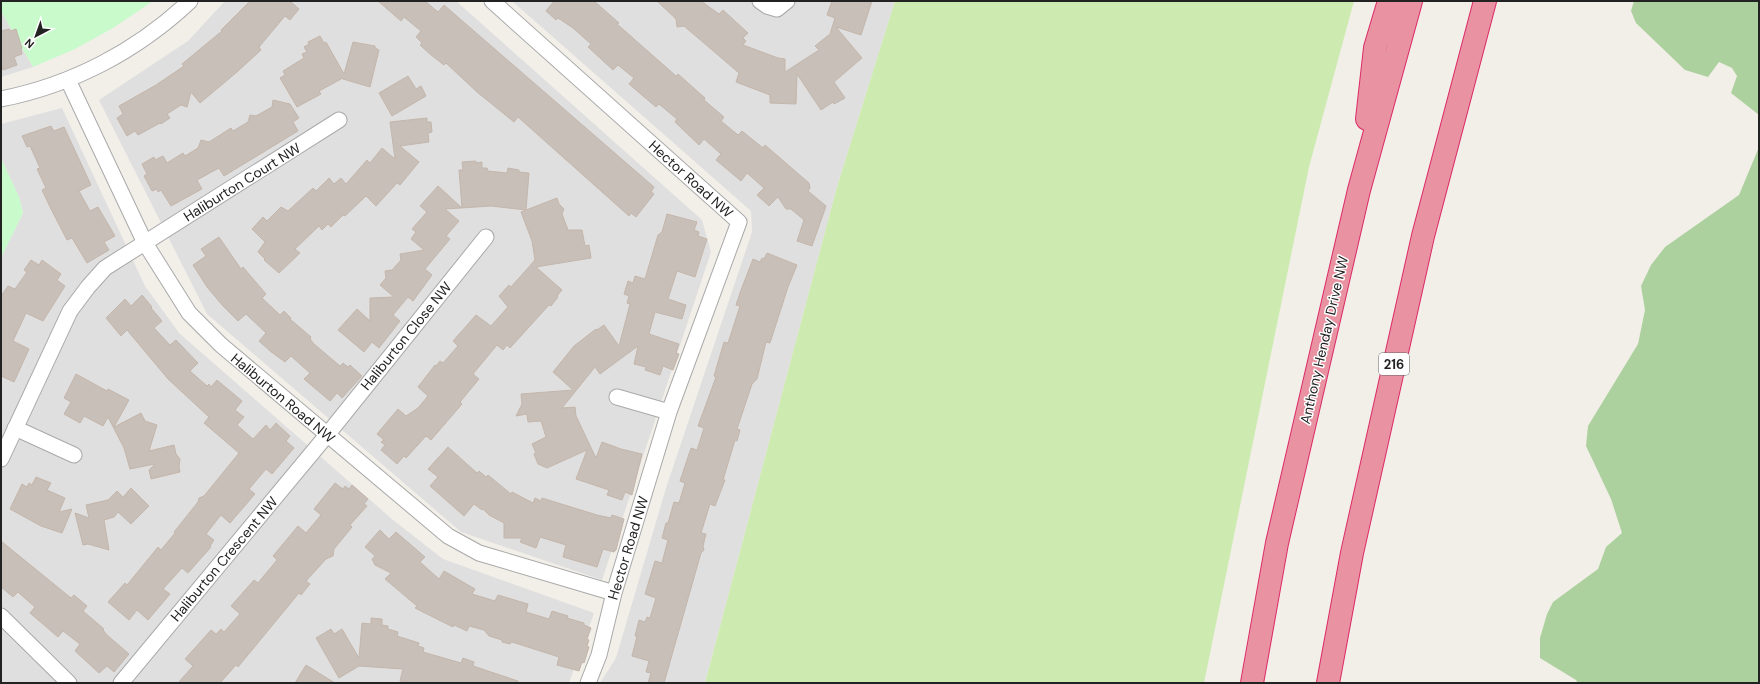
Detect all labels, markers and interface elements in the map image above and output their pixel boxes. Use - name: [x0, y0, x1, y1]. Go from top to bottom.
- north arrow: [16, 16, 56, 56]
- text: N: [22, 36, 37, 51]
- street label: Hector Road NW: [645, 136, 737, 222]
- street label: Haliburton Court NW: [180, 138, 304, 225]
- street label: Anthony Henday Drive NW: [1296, 254, 1352, 426]
- street label: Haliburton Close NW: [357, 278, 456, 394]
- street label: Haliburton Road NW: [227, 349, 339, 447]
- road number: 216: [1379, 353, 1409, 375]
- street label: Haliburton Crescent NW: [167, 493, 282, 625]
- street label: Hector Road NW: [604, 494, 652, 602]

